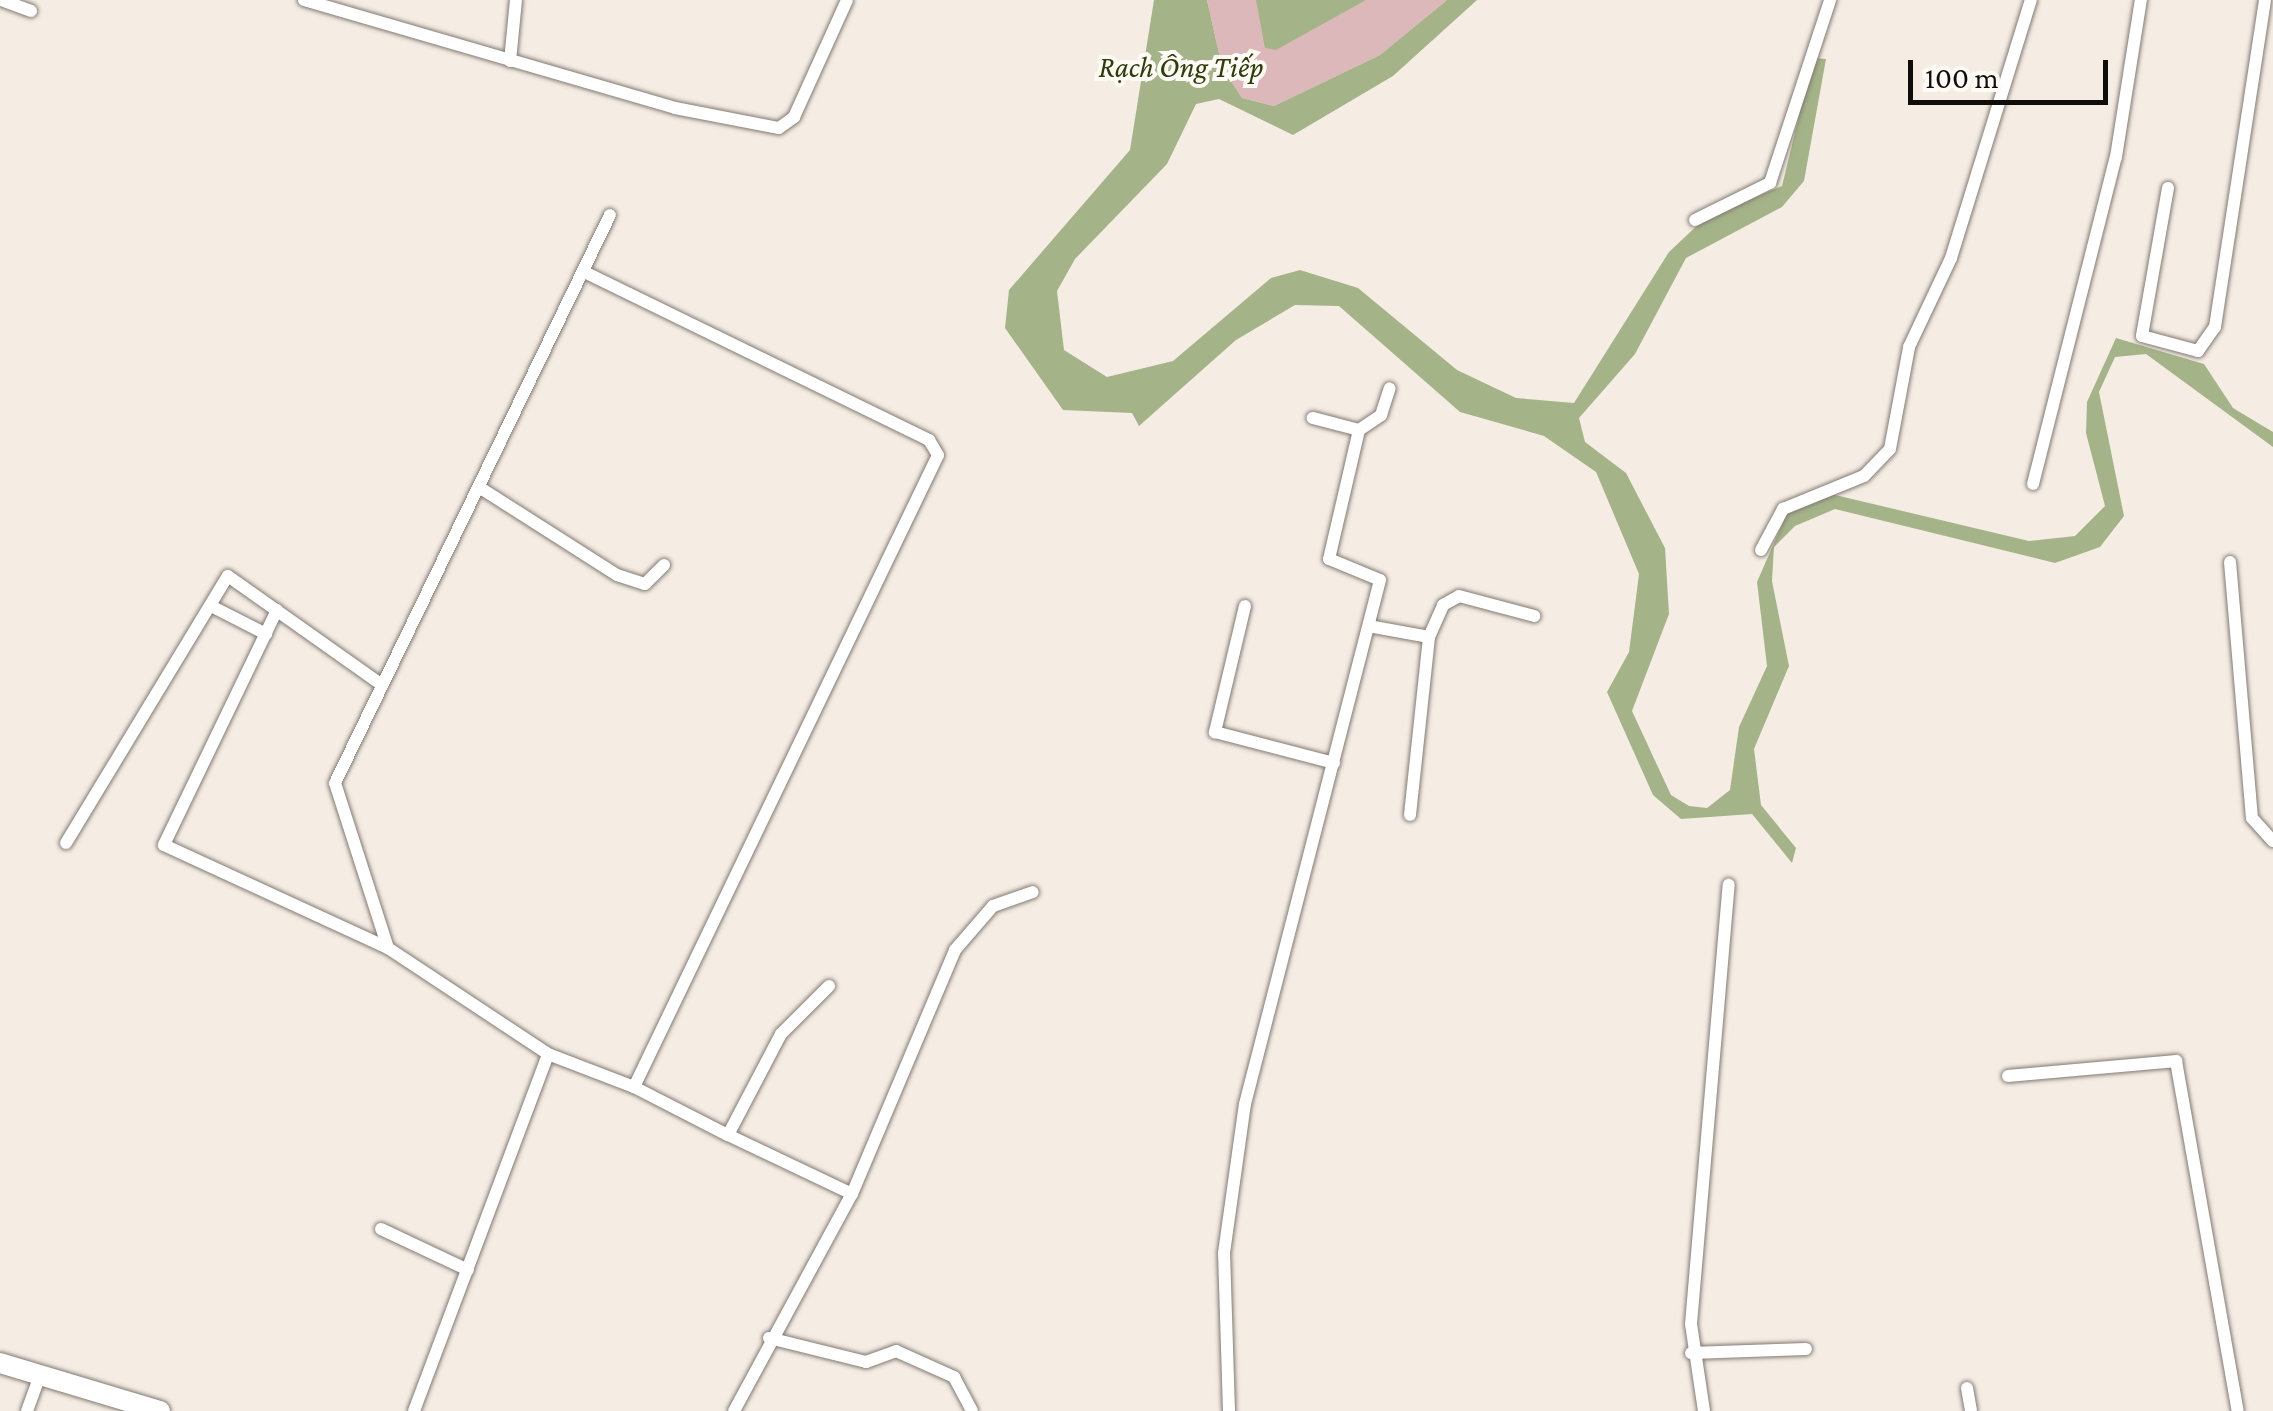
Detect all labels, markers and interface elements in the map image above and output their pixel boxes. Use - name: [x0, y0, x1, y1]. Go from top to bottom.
- scale bar: [1913, 40, 2113, 102]
- water label: Rạch Ông Tiếp: [1098, 49, 1264, 85]
- text: 100 m: [1925, 61, 1999, 94]

